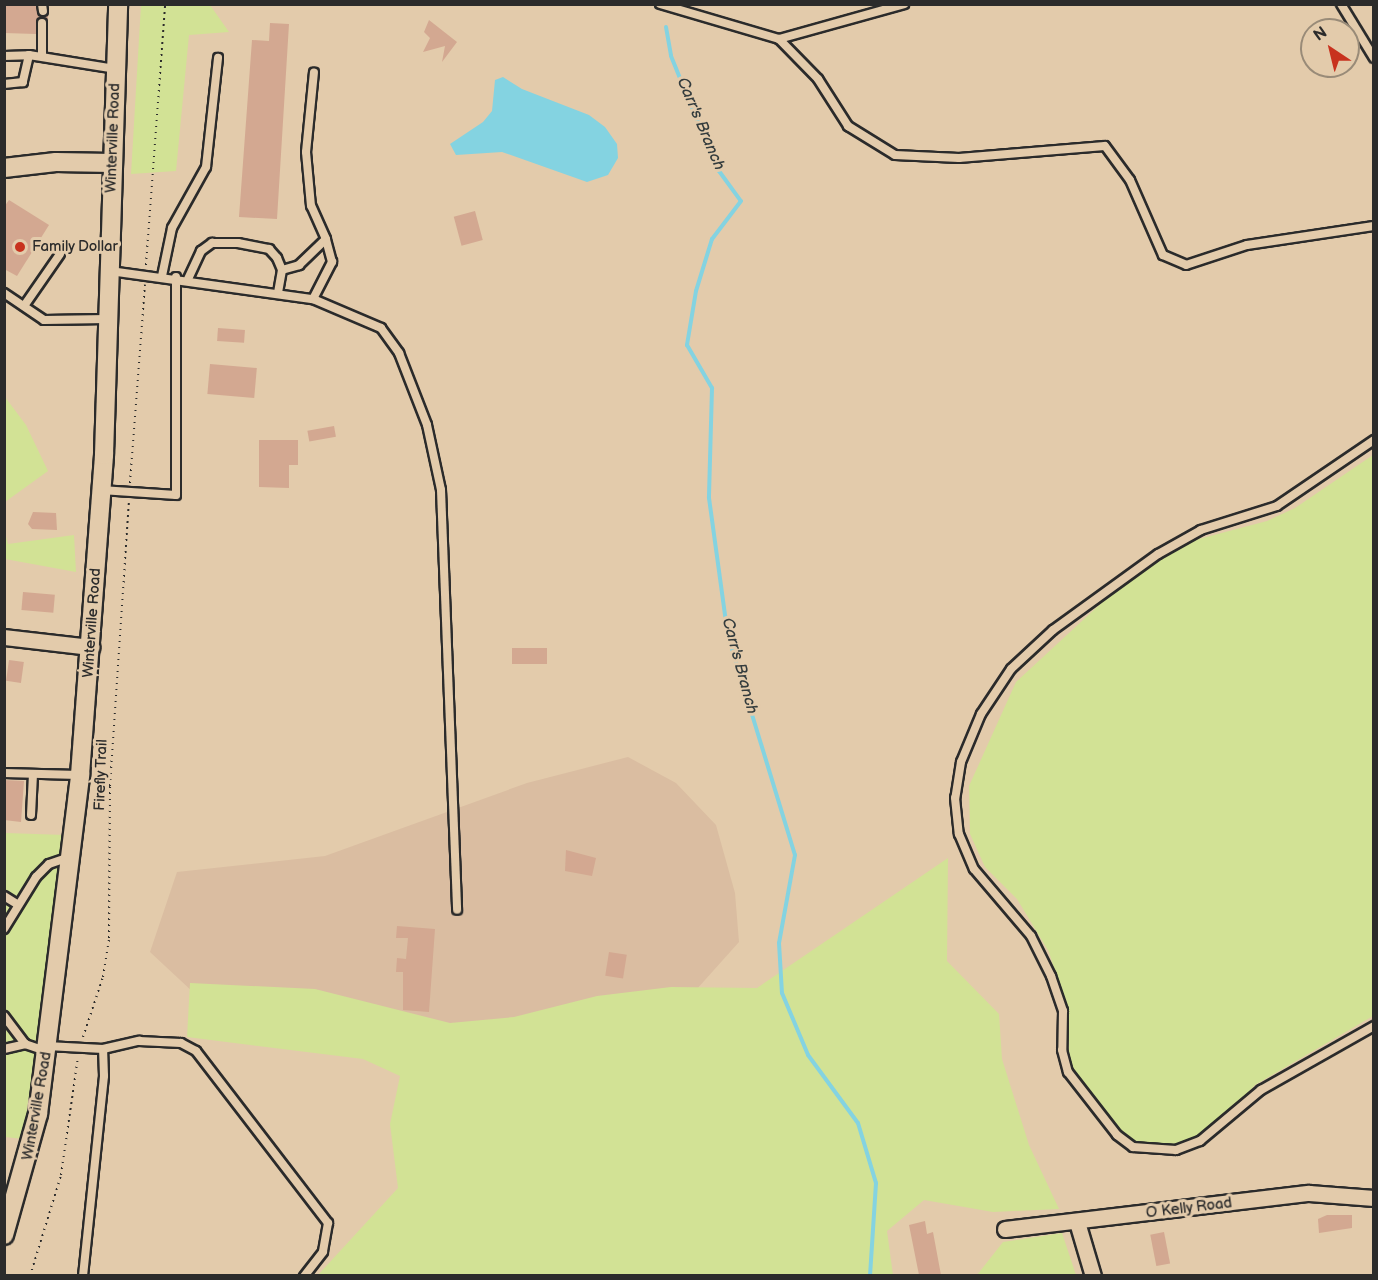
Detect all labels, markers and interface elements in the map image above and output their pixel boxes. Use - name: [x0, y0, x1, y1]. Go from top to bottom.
- north arrow: [1300, 18, 1360, 78]
- text: N: [1310, 23, 1331, 46]
- water label: Carr's Branch: [672, 75, 728, 173]
- street label: Winterville Road: [102, 83, 124, 193]
- place label: Family Dollar: [32, 238, 119, 256]
- marker: Family Dollar: [13, 240, 27, 254]
- street label: Winterville Road: [79, 568, 105, 678]
- water label: Carr's Branch: [717, 616, 761, 716]
- street label: Firefly Trail: [91, 738, 111, 812]
- street label: Winterville Road: [19, 1050, 55, 1162]
- street label: O Kelly Road: [1144, 1194, 1234, 1222]

